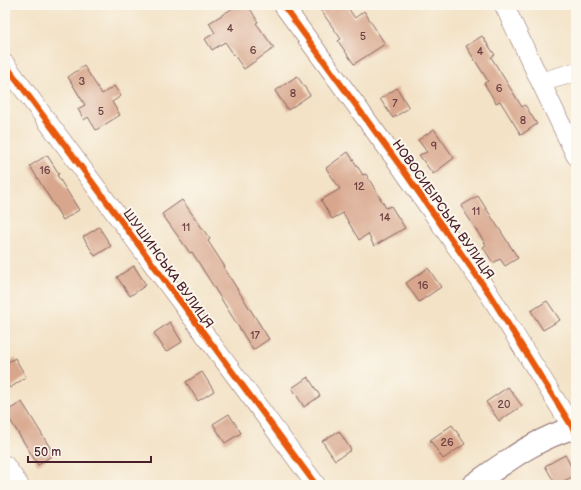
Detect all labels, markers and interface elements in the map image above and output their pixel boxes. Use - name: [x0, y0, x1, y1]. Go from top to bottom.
- house number: 4: [227, 22, 234, 35]
- house number: 5: [360, 30, 366, 43]
- house number: 6: [250, 44, 257, 57]
- house number: 4: [477, 45, 484, 58]
- house number: 3: [79, 75, 86, 88]
- house number: 6: [496, 82, 503, 95]
- house number: 8: [290, 87, 296, 100]
- house number: 7: [392, 97, 398, 110]
- house number: 5: [98, 105, 104, 118]
- house number: 8: [520, 114, 526, 127]
- street label: НОВОСИБІРСЬКА ВУЛИЦЯ: [389, 137, 498, 282]
- house number: 9: [431, 140, 437, 153]
- house number: 16: [40, 164, 51, 177]
- house number: 12: [354, 180, 365, 193]
- house number: 11: [472, 205, 480, 218]
- street label: ШУШИНСЬКА ВУЛИЦЯ: [119, 206, 217, 331]
- house number: 14: [380, 211, 391, 224]
- house number: 11: [182, 221, 190, 234]
- house number: 16: [418, 279, 429, 292]
- house number: 17: [250, 329, 260, 342]
- house number: 20: [498, 398, 511, 411]
- house number: 26: [440, 436, 454, 449]
- scale bar: [28, 438, 151, 464]
- text: 50 m: [34, 445, 61, 460]

